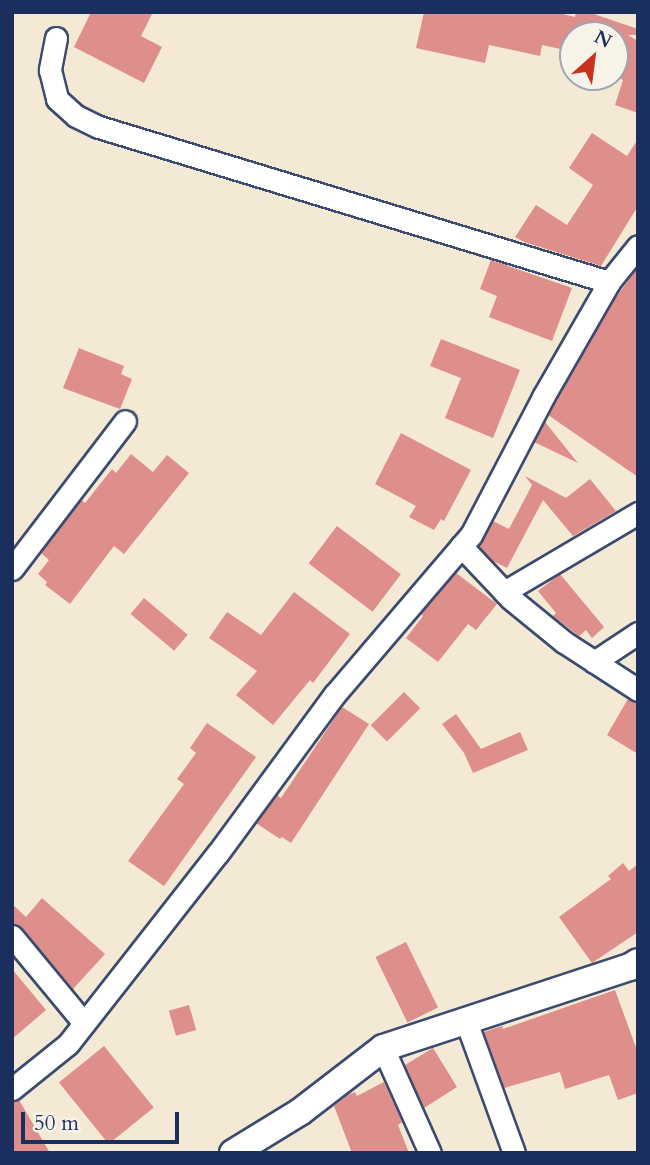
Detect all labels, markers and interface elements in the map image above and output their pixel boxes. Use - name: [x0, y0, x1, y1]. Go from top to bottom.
- north arrow: [559, 21, 629, 91]
- text: N: [590, 24, 616, 55]
- scale bar: [24, 1098, 182, 1142]
- text: 50 m: [34, 1109, 79, 1138]

